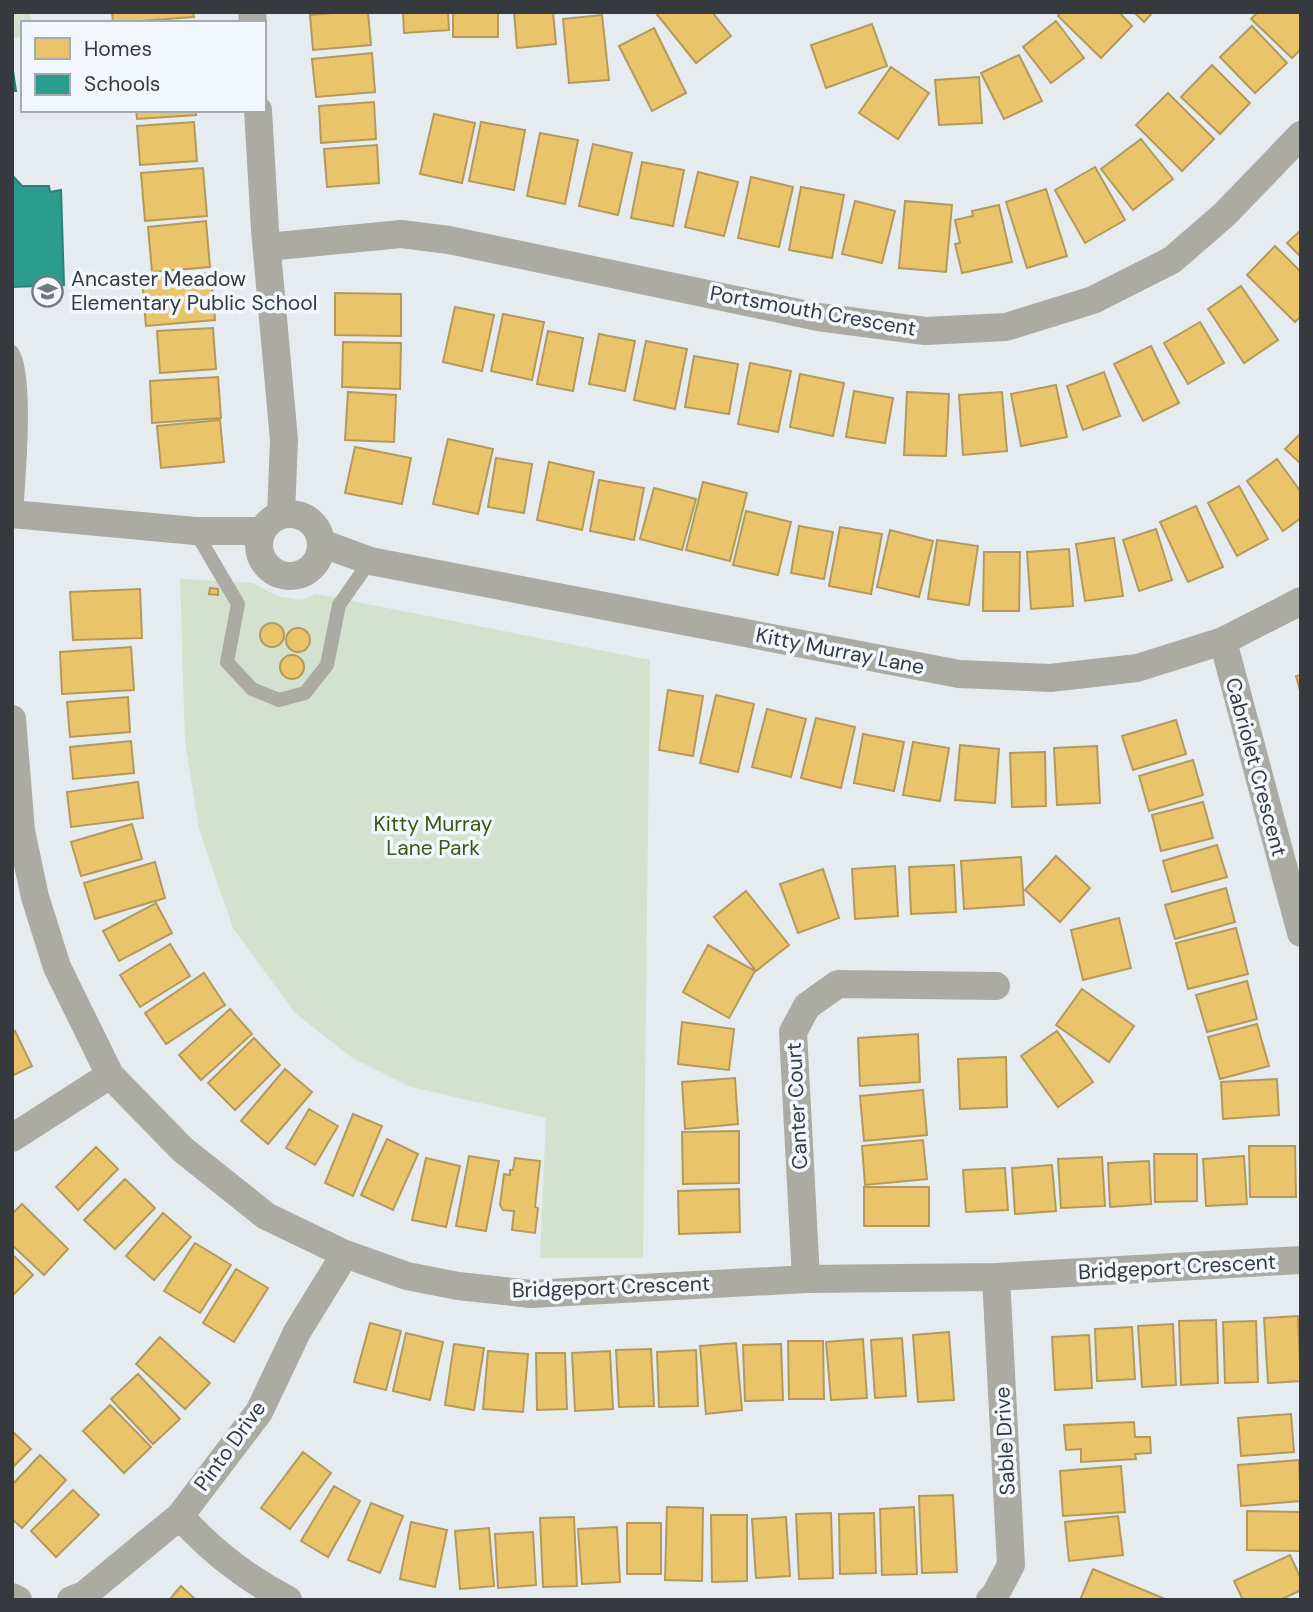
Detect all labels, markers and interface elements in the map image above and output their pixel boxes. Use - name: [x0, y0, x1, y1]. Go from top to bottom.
- legend: [21, 21, 266, 112]
- text: Homes: [84, 35, 152, 63]
- text: Schools: [84, 70, 160, 98]
- place label: Ancaster Meadow Elementary Public School: [71, 265, 317, 317]
- school or university icon: Ancaster Meadow Elementary Public School: [31, 274, 65, 308]
- street label: Portsmouth Crescent: [708, 279, 918, 343]
- street label: Kitty Murray Lane: [753, 621, 927, 681]
- street label: Cabriolet Crescent: [1219, 674, 1293, 860]
- park label: Kitty Murray Lane Park: [373, 810, 493, 862]
- street label: Canter Court: [780, 1042, 814, 1170]
- street label: Bridgeport Crescent: [1077, 1248, 1277, 1286]
- street label: Bridgeport Crescent: [511, 1270, 711, 1304]
- street label: Sable Drive: [988, 1386, 1022, 1496]
- street label: Pinto Drive: [188, 1395, 272, 1497]

